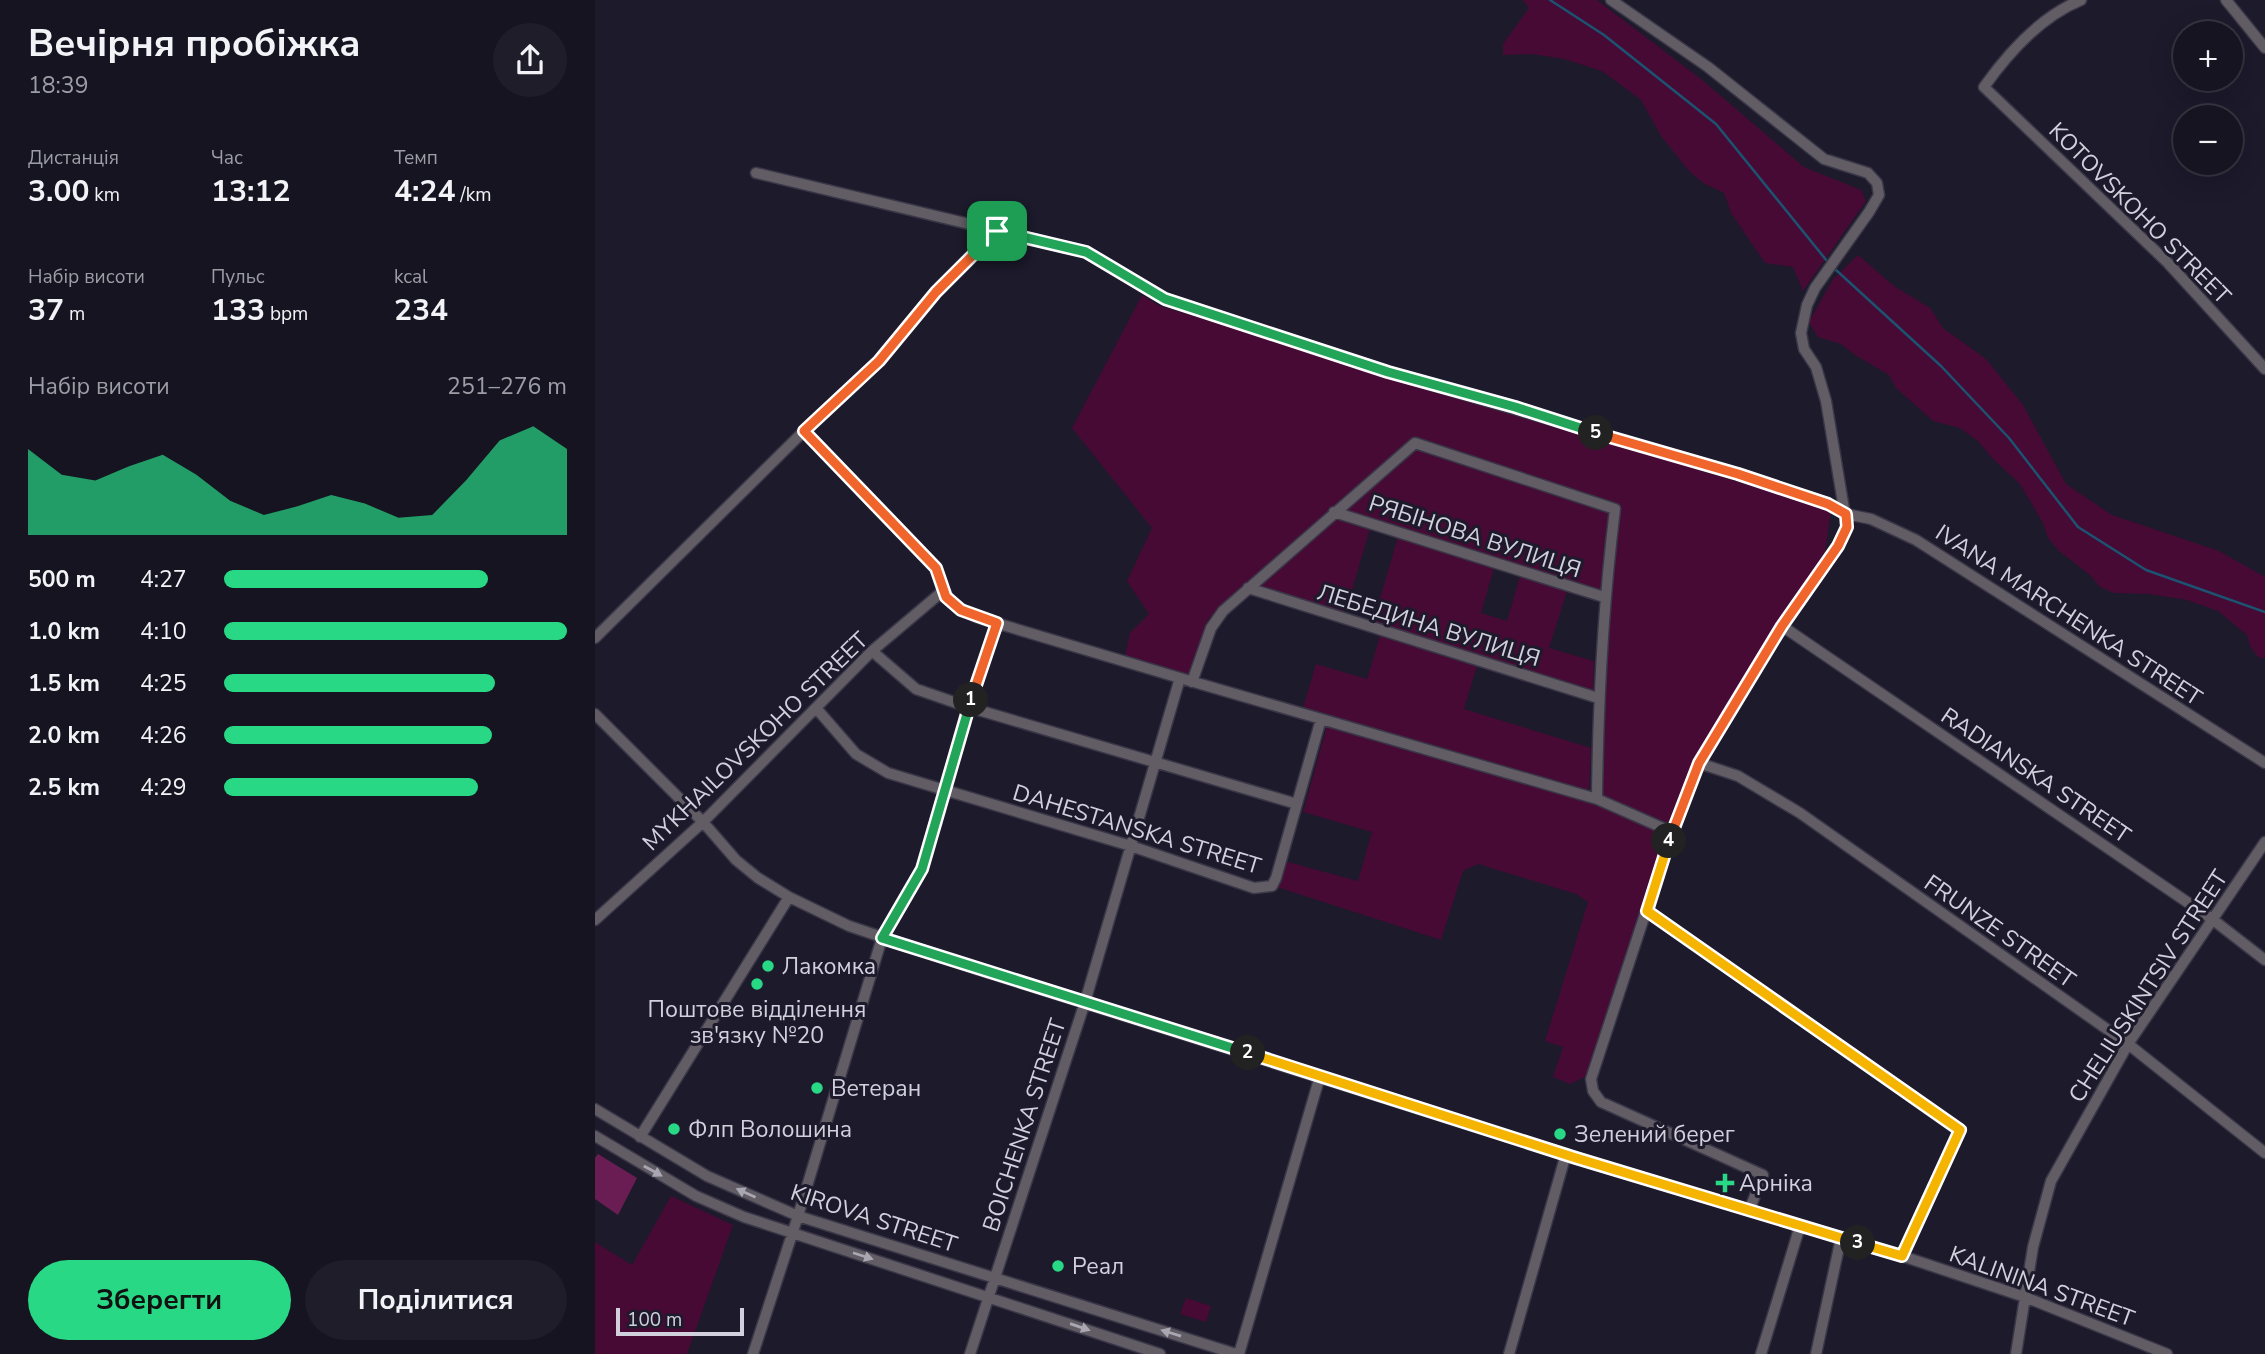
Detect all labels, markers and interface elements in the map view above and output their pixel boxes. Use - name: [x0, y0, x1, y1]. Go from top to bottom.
- text: Вечірня пробіжка: [28, 18, 361, 69]
- map controls: [2173, 21, 2243, 175]
- button: +: [2173, 21, 2243, 91]
- button: share: [493, 23, 567, 97]
- text: 18:39: [28, 70, 88, 101]
- button: −: [2173, 105, 2243, 175]
- street label: KOTOVSKOHO STREET: [2042, 115, 2238, 311]
- text: Дистанція: [28, 145, 119, 171]
- text: Час: [211, 145, 243, 171]
- text: Темп: [394, 145, 438, 171]
- text: 3.00: [28, 171, 89, 212]
- text: 13:12: [211, 171, 290, 212]
- text: 4:24: [394, 171, 455, 212]
- text: km: [89, 182, 120, 208]
- text: /km: [455, 182, 491, 208]
- pin: [967, 201, 1027, 261]
- icon: arrive: [978, 212, 1016, 250]
- text: Набір висоти: [28, 264, 145, 290]
- text: Пульс: [211, 264, 265, 290]
- text: kcal: [394, 264, 428, 290]
- text: 37: [28, 290, 64, 331]
- text: 133: [211, 290, 265, 331]
- text: 234: [394, 290, 448, 331]
- text: m: [64, 301, 85, 327]
- text: bpm: [265, 301, 308, 327]
- text: Набір висоти: [28, 371, 170, 402]
- text: 251–276 m: [447, 371, 567, 402]
- pin: 5: [1579, 416, 1613, 450]
- text: 5: [1590, 419, 1601, 445]
- street label: РЯБІНОВА ВУЛИЦЯ: [1365, 488, 1585, 585]
- street label: IVANA MARCHENKA STREET: [1930, 517, 2208, 713]
- text: 500 m: [28, 564, 96, 595]
- text: 4:27: [140, 564, 187, 595]
- street label: ЛЕБЕДИНА ВУЛИЦЯ: [1314, 577, 1544, 674]
- text: 1.0 km: [28, 616, 100, 647]
- text: 4:10: [140, 616, 187, 647]
- street label: MYKHAILOVSKOHO STREET: [636, 625, 875, 858]
- text: 1.5 km: [28, 668, 100, 699]
- text: 4:25: [140, 668, 187, 699]
- pin: 1: [953, 682, 989, 718]
- text: 1: [965, 686, 976, 712]
- street label: RADIANSKA STREET: [1935, 700, 2137, 851]
- text: 2.0 km: [28, 720, 100, 751]
- text: 4:26: [140, 720, 187, 751]
- text: 2.5 km: [28, 772, 100, 803]
- text: 4:29: [140, 772, 187, 803]
- street label: DAHESTANSKA STREET: [1009, 777, 1265, 882]
- pin: 4: [1651, 824, 1687, 858]
- text: 4: [1663, 827, 1674, 853]
- street label: CHELIUSKINTSIV STREET: [2062, 864, 2235, 1109]
- street label: FRUNZE STREET: [1918, 868, 2082, 995]
- place label: Лакомка: [782, 951, 876, 982]
- marker: Лакомка: [760, 958, 776, 974]
- marker: Поштове відділення зв'язку №20: [749, 976, 765, 992]
- place label: Поштове відділення зв'язку №20: [648, 994, 866, 1051]
- street label: BOICHENKA STREET: [975, 1015, 1074, 1236]
- pin: 2: [1231, 1036, 1265, 1070]
- text: 2: [1242, 1039, 1253, 1065]
- place label: Ветеран: [831, 1073, 921, 1104]
- marker: Ветеран: [809, 1080, 825, 1096]
- place label: Флп Волошина: [688, 1114, 852, 1145]
- place label: Зелений берег: [1574, 1119, 1735, 1150]
- marker: Флп Волошина: [666, 1121, 682, 1137]
- marker: Зелений берег: [1552, 1126, 1568, 1142]
- one-way arrow: [643, 1165, 663, 1177]
- place label: Арніка: [1739, 1168, 1813, 1199]
- marker: Арніка: [1717, 1175, 1733, 1191]
- street label: KIROVA STREET: [787, 1177, 961, 1260]
- one-way arrow: [736, 1187, 756, 1199]
- pin: 3: [1841, 1226, 1875, 1260]
- text: 3: [1852, 1229, 1863, 1255]
- street label: KALININA STREET: [1945, 1239, 2139, 1334]
- place label: Реал: [1072, 1251, 1124, 1282]
- one-way arrow: [853, 1252, 874, 1262]
- marker: Реал: [1050, 1258, 1066, 1274]
- button: Зберегти: [28, 1260, 291, 1340]
- button: Поділитися: [305, 1260, 567, 1340]
- scale bar: [616, 1305, 744, 1337]
- text: 100 m: [627, 1307, 682, 1333]
- one-way arrow: [1069, 1322, 1090, 1333]
- one-way arrow: [1160, 1328, 1181, 1338]

